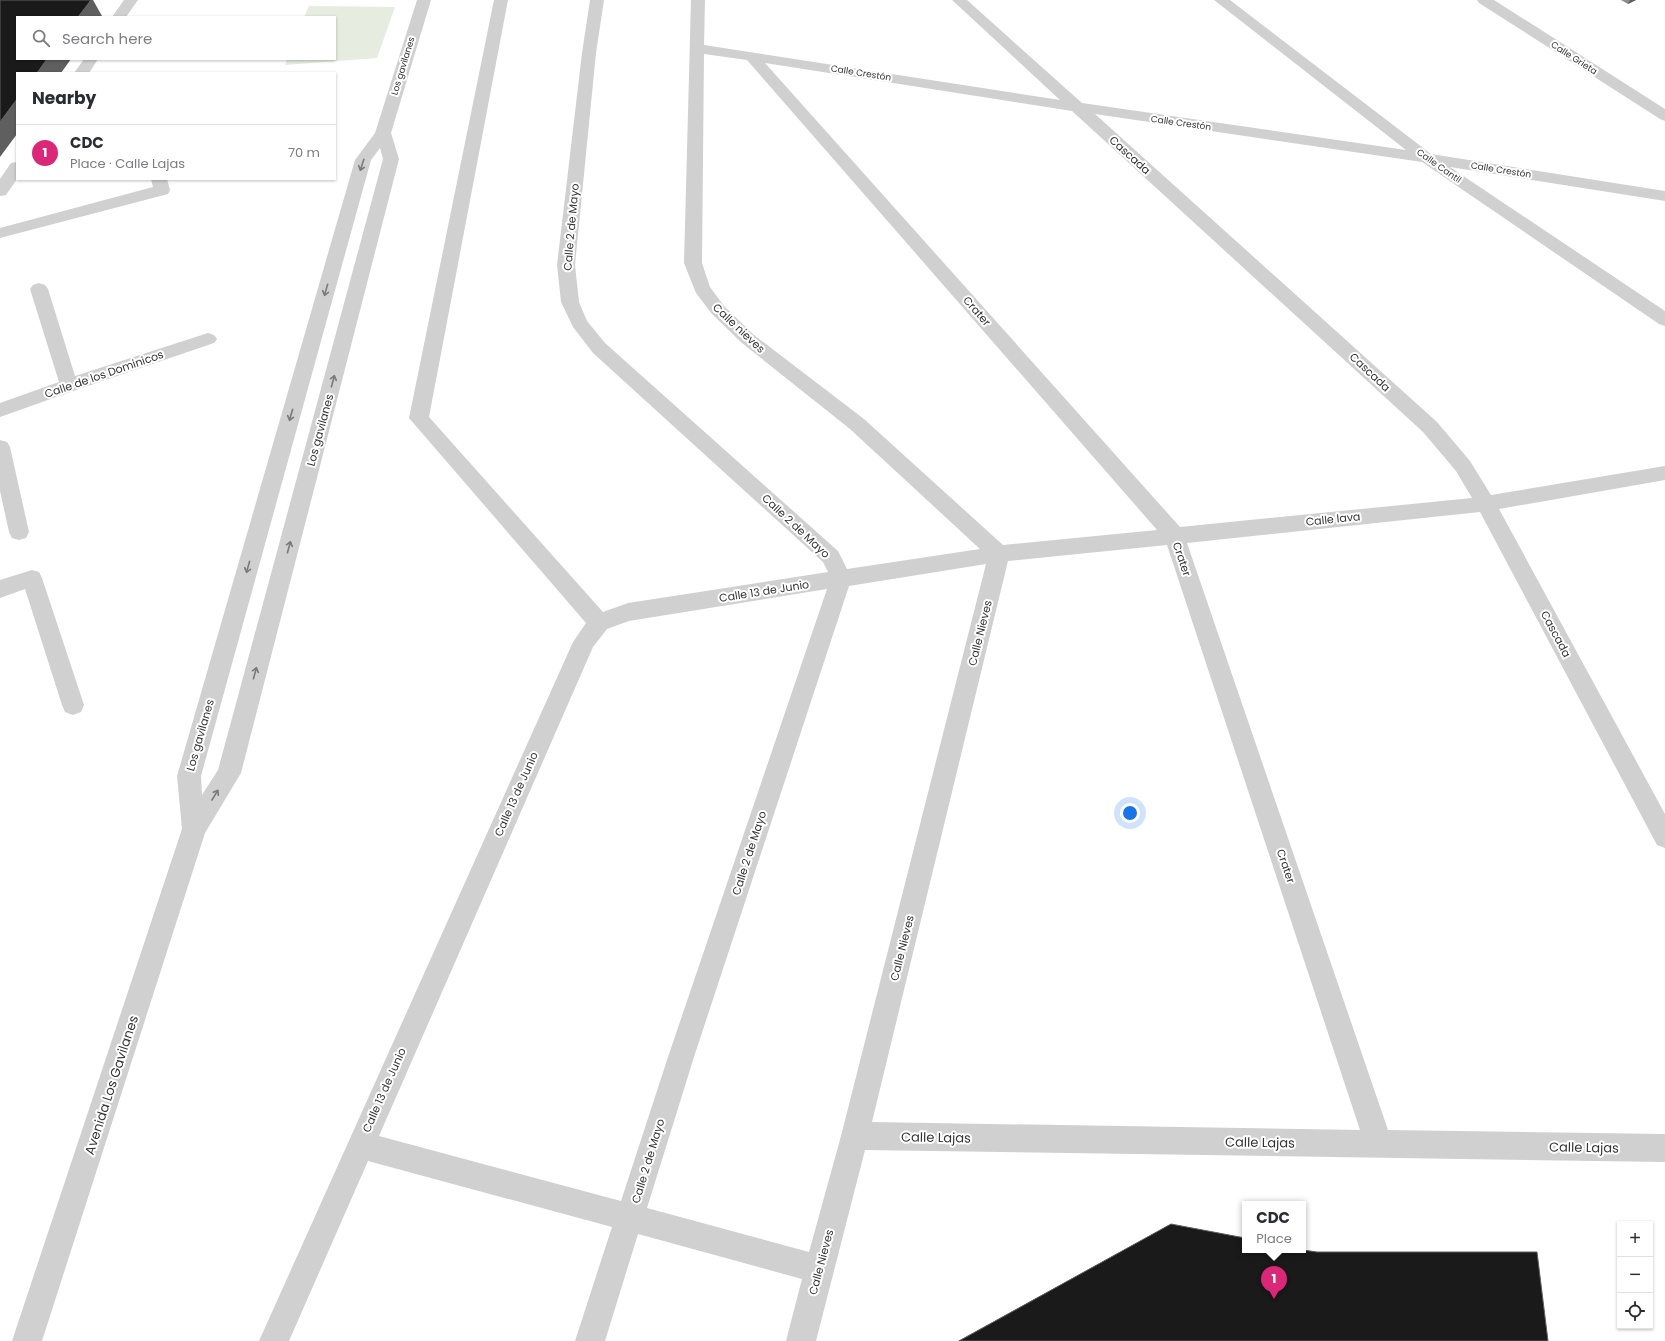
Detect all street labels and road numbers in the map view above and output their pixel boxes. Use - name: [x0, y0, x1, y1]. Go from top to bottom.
- street label: Los gavilanes: [388, 35, 418, 97]
- street label: Calle Grieta: [1549, 39, 1599, 77]
- street label: Calle Crestón: [830, 62, 892, 84]
- street label: Calle Crestón: [1150, 113, 1212, 133]
- street label: Cascada: [1106, 132, 1154, 178]
- street label: Calle Cantil: [1414, 146, 1464, 186]
- street label: Calle Crestón: [1470, 159, 1532, 181]
- street label: Calle 2 de Mayo: [559, 183, 583, 271]
- street label: Crater: [959, 293, 995, 329]
- street label: Calle nieves: [709, 300, 769, 357]
- street label: Calle de los Dominicos: [42, 346, 166, 402]
- street label: Cascada: [1346, 349, 1394, 395]
- street label: Los gavilanes: [303, 392, 337, 468]
- street label: Calle 2 de Mayo: [758, 490, 834, 562]
- street label: Calle lava: [1305, 508, 1361, 530]
- street label: Crater: [1169, 540, 1195, 578]
- street label: Calle 13 de Junio: [718, 576, 810, 606]
- street label: Calle Nieves: [964, 598, 996, 667]
- street label: Cascada: [1537, 608, 1575, 660]
- street label: Los gavilanes: [182, 697, 218, 773]
- street label: Calle 13 de Junio: [490, 749, 542, 839]
- street label: Calle 2 de Mayo: [728, 809, 770, 897]
- street label: Crater: [1273, 847, 1299, 885]
- street label: Calle Nieves: [886, 913, 918, 982]
- street label: Avenida Los Gavilanes: [80, 1013, 143, 1157]
- street label: Calle 13 de Junio: [358, 1045, 410, 1135]
- street label: Calle 2 de Mayo: [628, 1117, 668, 1205]
- street label: Calle Lajas: [901, 1127, 971, 1148]
- street label: Calle Lajas: [1225, 1132, 1295, 1153]
- street label: Calle Lajas: [1549, 1137, 1619, 1158]
- street label: Calle Nieves: [805, 1227, 837, 1296]

